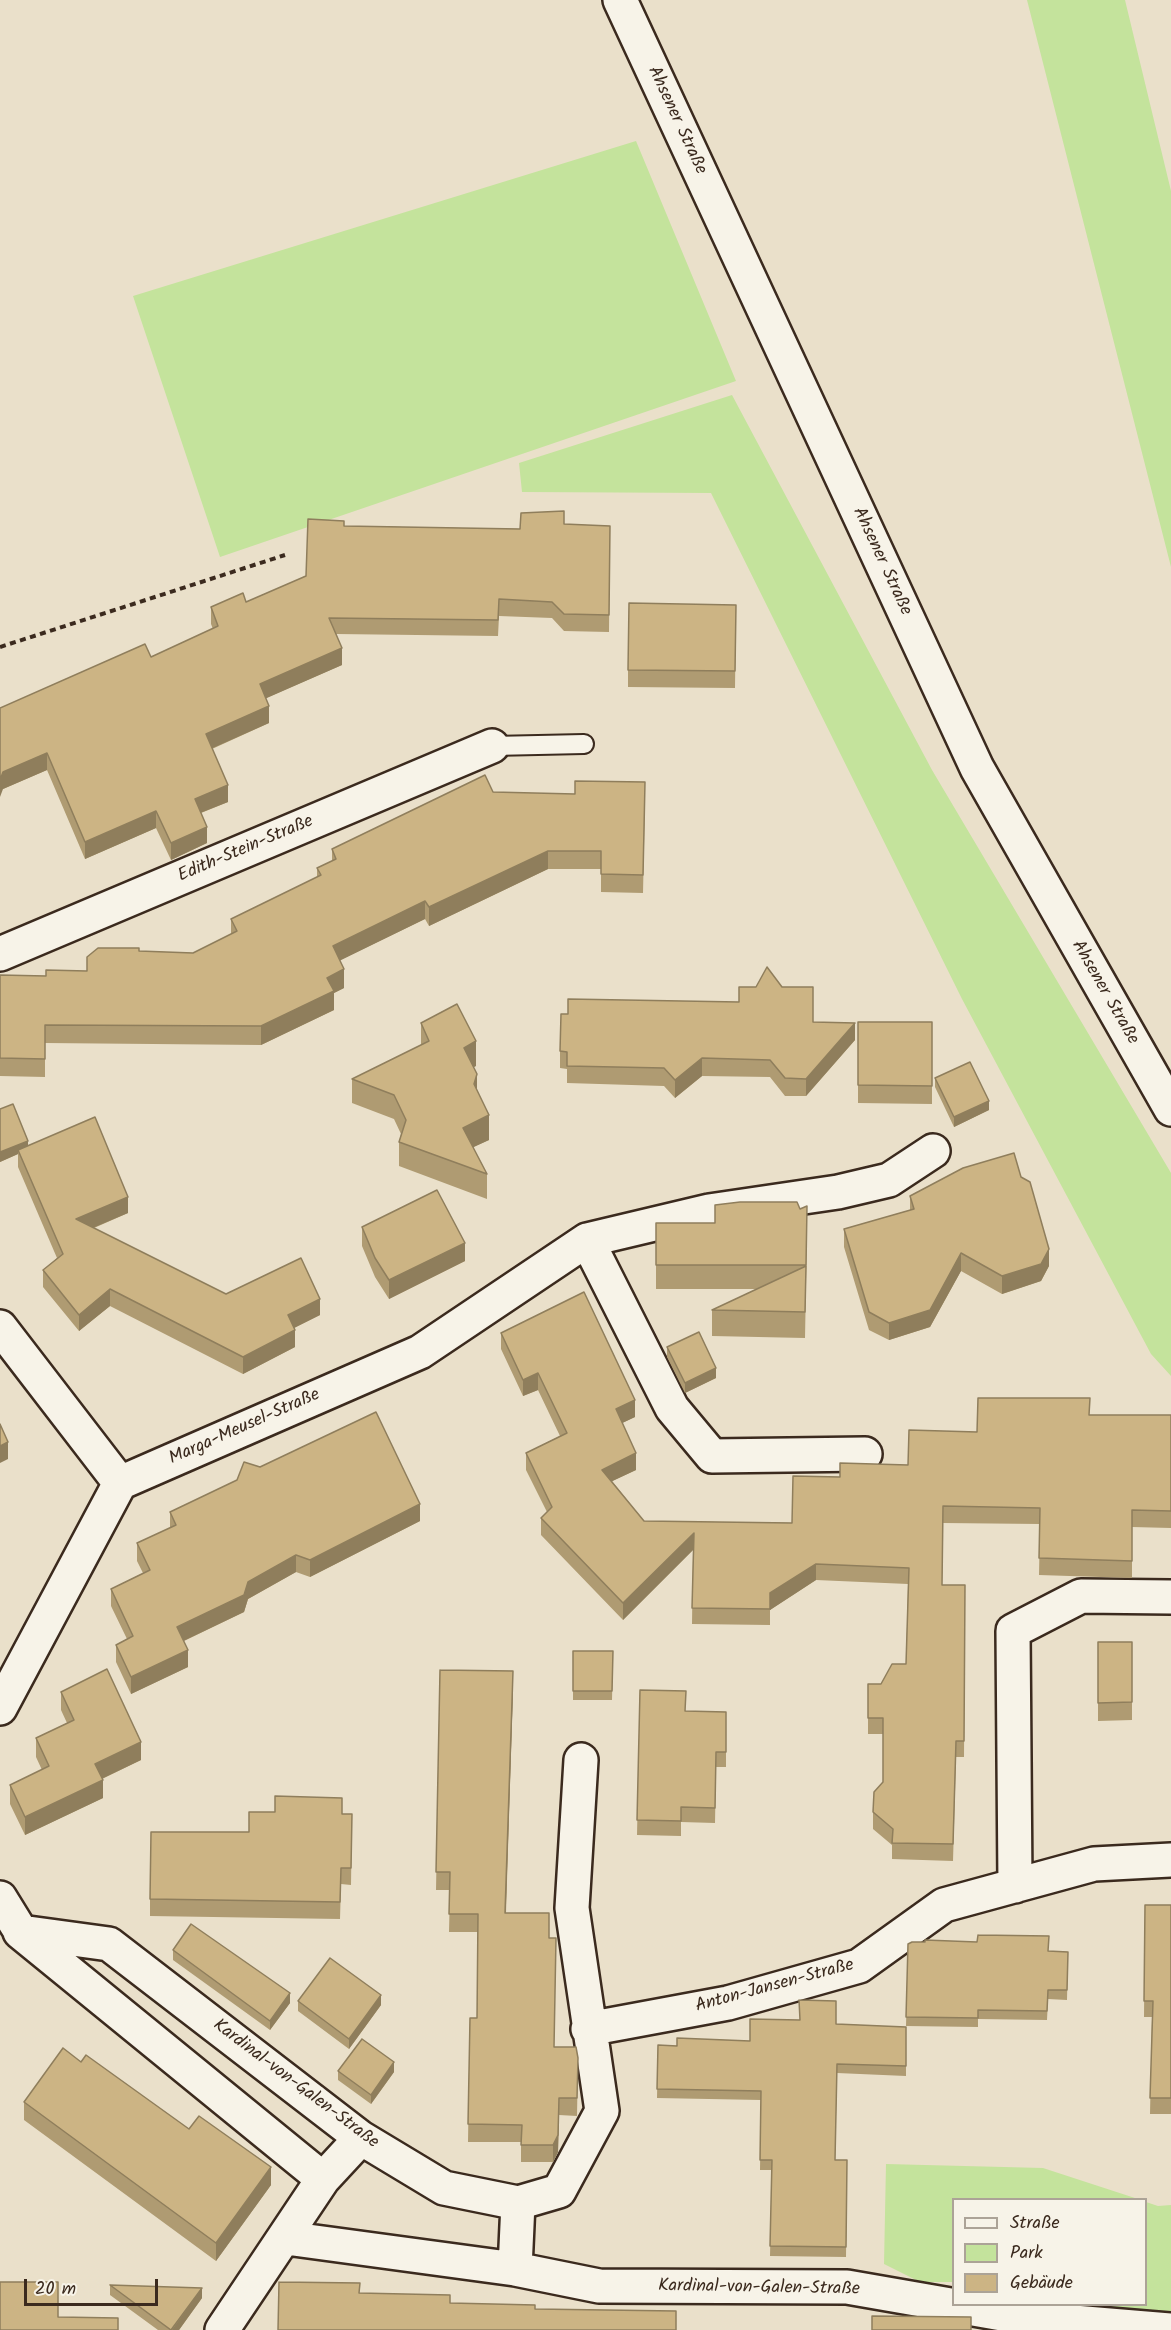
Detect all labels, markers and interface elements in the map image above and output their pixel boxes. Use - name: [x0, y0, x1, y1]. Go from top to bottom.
- street label: Ahsener Straße: [642, 64, 710, 178]
- street label: Ahsener Straße: [847, 505, 915, 619]
- street label: Edith-Stein-Straße: [175, 812, 317, 888]
- street label: Ahsener Straße: [1065, 937, 1143, 1049]
- street label: Marga-Meusel-Straße: [166, 1385, 324, 1471]
- street label: Anton-Jansen-Straße: [693, 1955, 857, 2019]
- street label: Kardinal-von-Galen-Straße: [208, 2016, 382, 2154]
- legend: [952, 2198, 1147, 2306]
- text: Straße: [1010, 2209, 1060, 2238]
- text: Park: [1010, 2239, 1043, 2268]
- scale bar: [27, 2267, 160, 2305]
- text: Gebäude: [1010, 2269, 1073, 2298]
- text: 20 m: [35, 2275, 76, 2304]
- street label: Kardinal-von-Galen-Straße: [658, 2276, 860, 2302]

